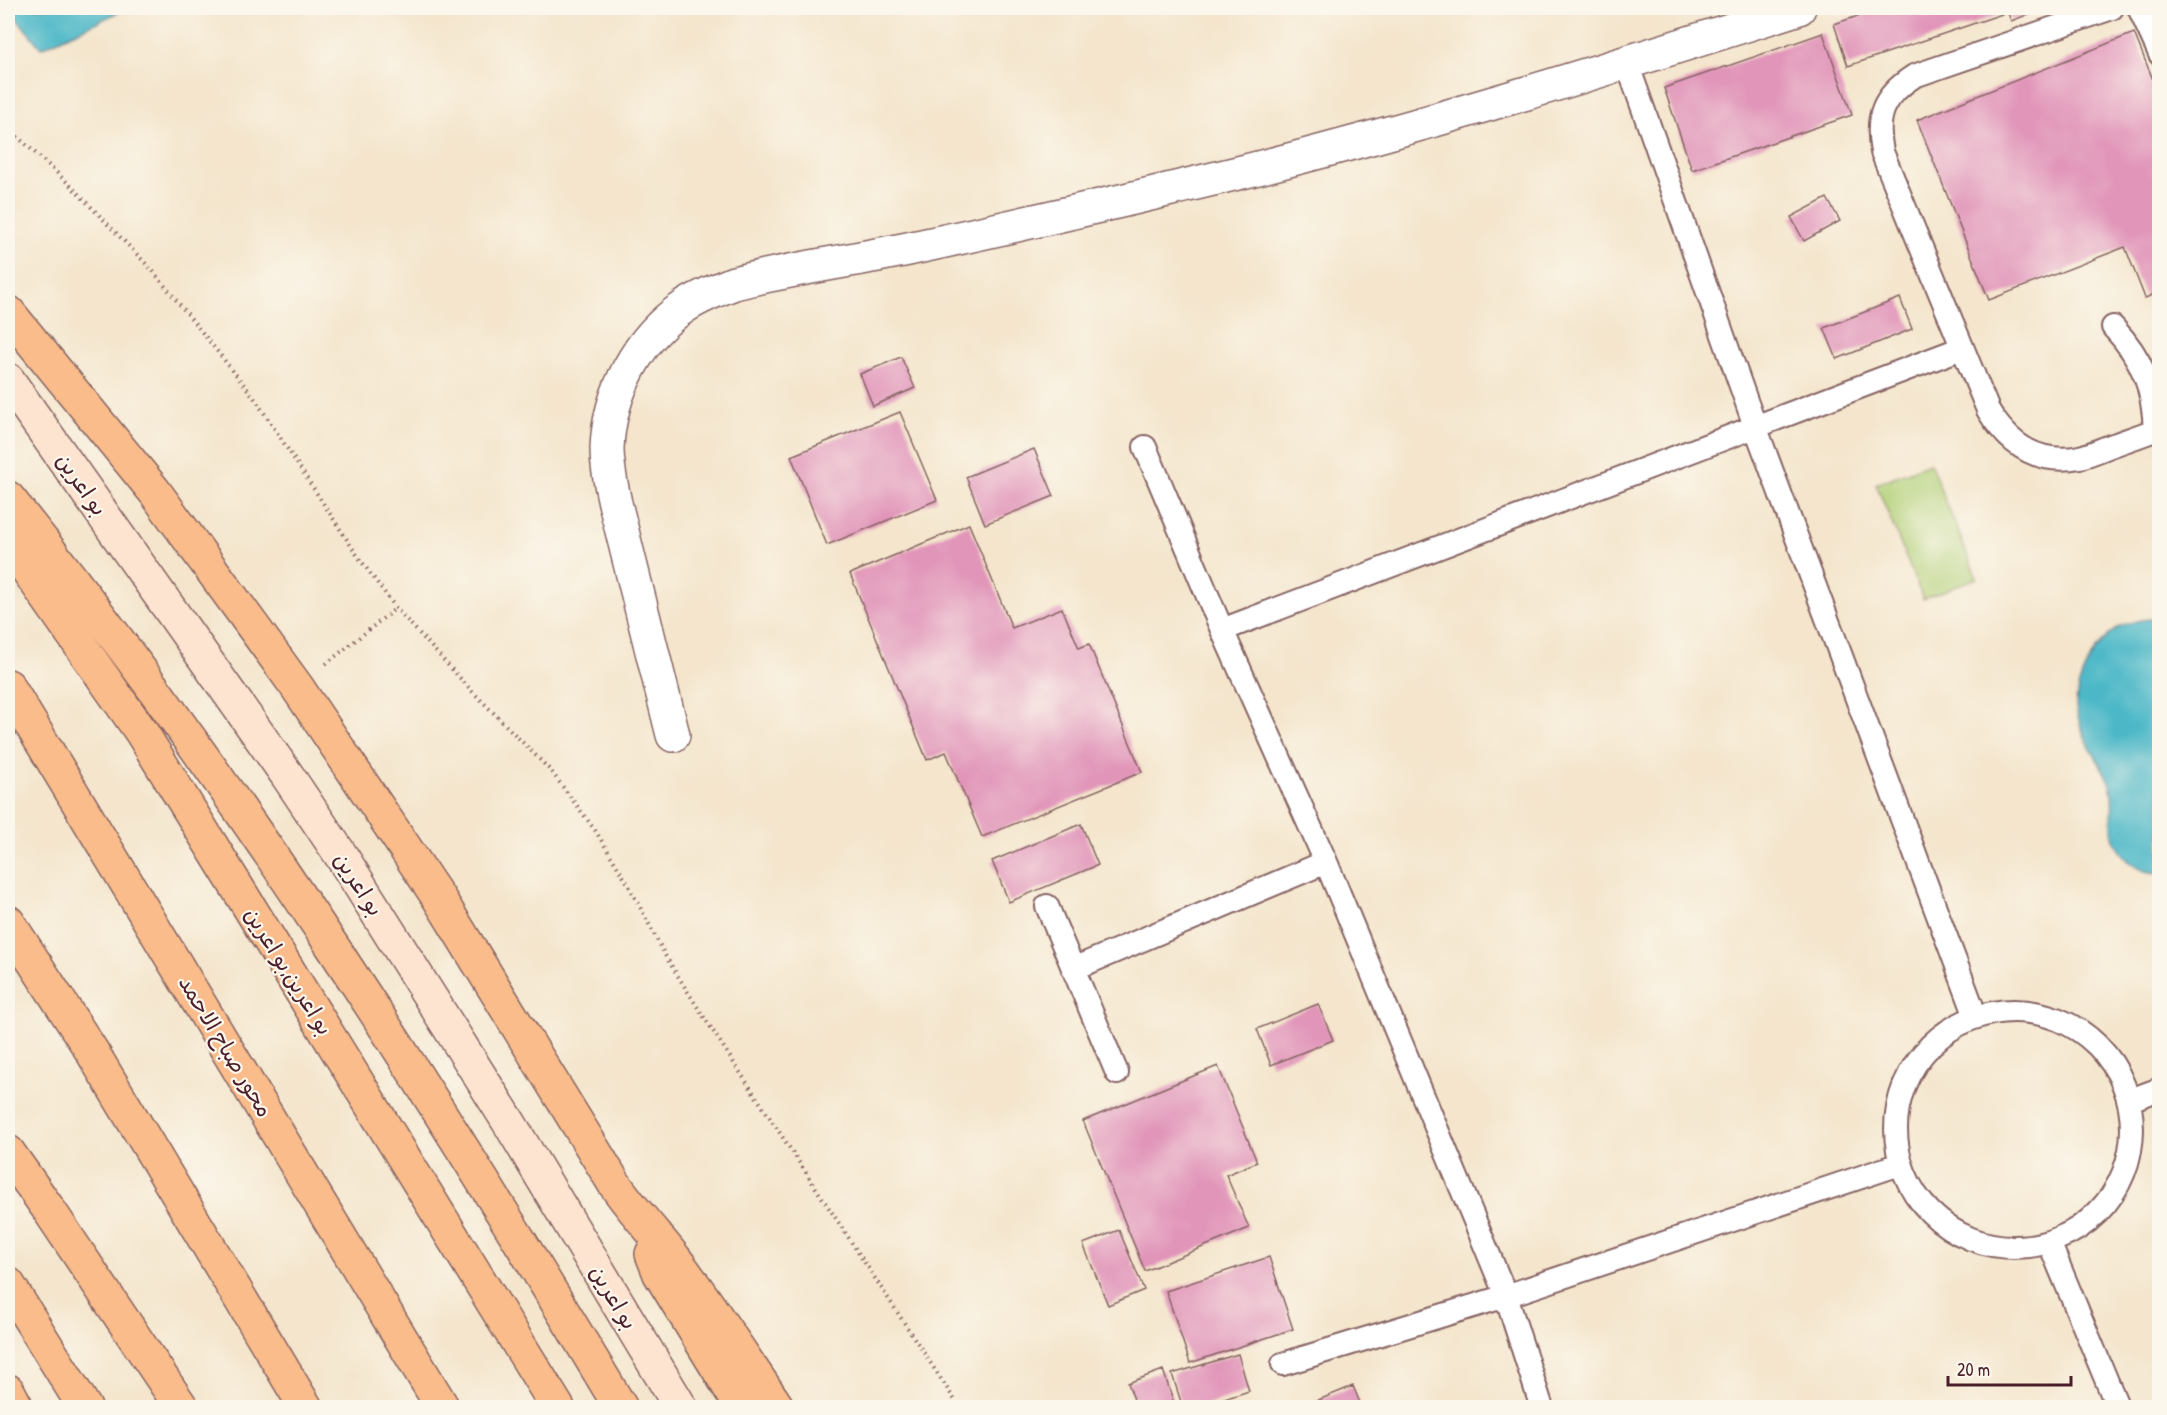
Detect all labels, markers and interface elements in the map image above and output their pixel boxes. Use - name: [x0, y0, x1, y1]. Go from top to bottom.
- street label: بو اعرين: [49, 447, 115, 521]
- street label: بو اعرين: [327, 846, 391, 922]
- street label: بو اعرين,بو اعرين: [238, 901, 340, 1041]
- street label: محور صباح الاحمد: [172, 970, 280, 1122]
- street label: بو اعرين: [583, 1259, 645, 1335]
- scale bar: [1948, 1349, 2071, 1387]
- text: 20 m: [1957, 1357, 1990, 1382]

